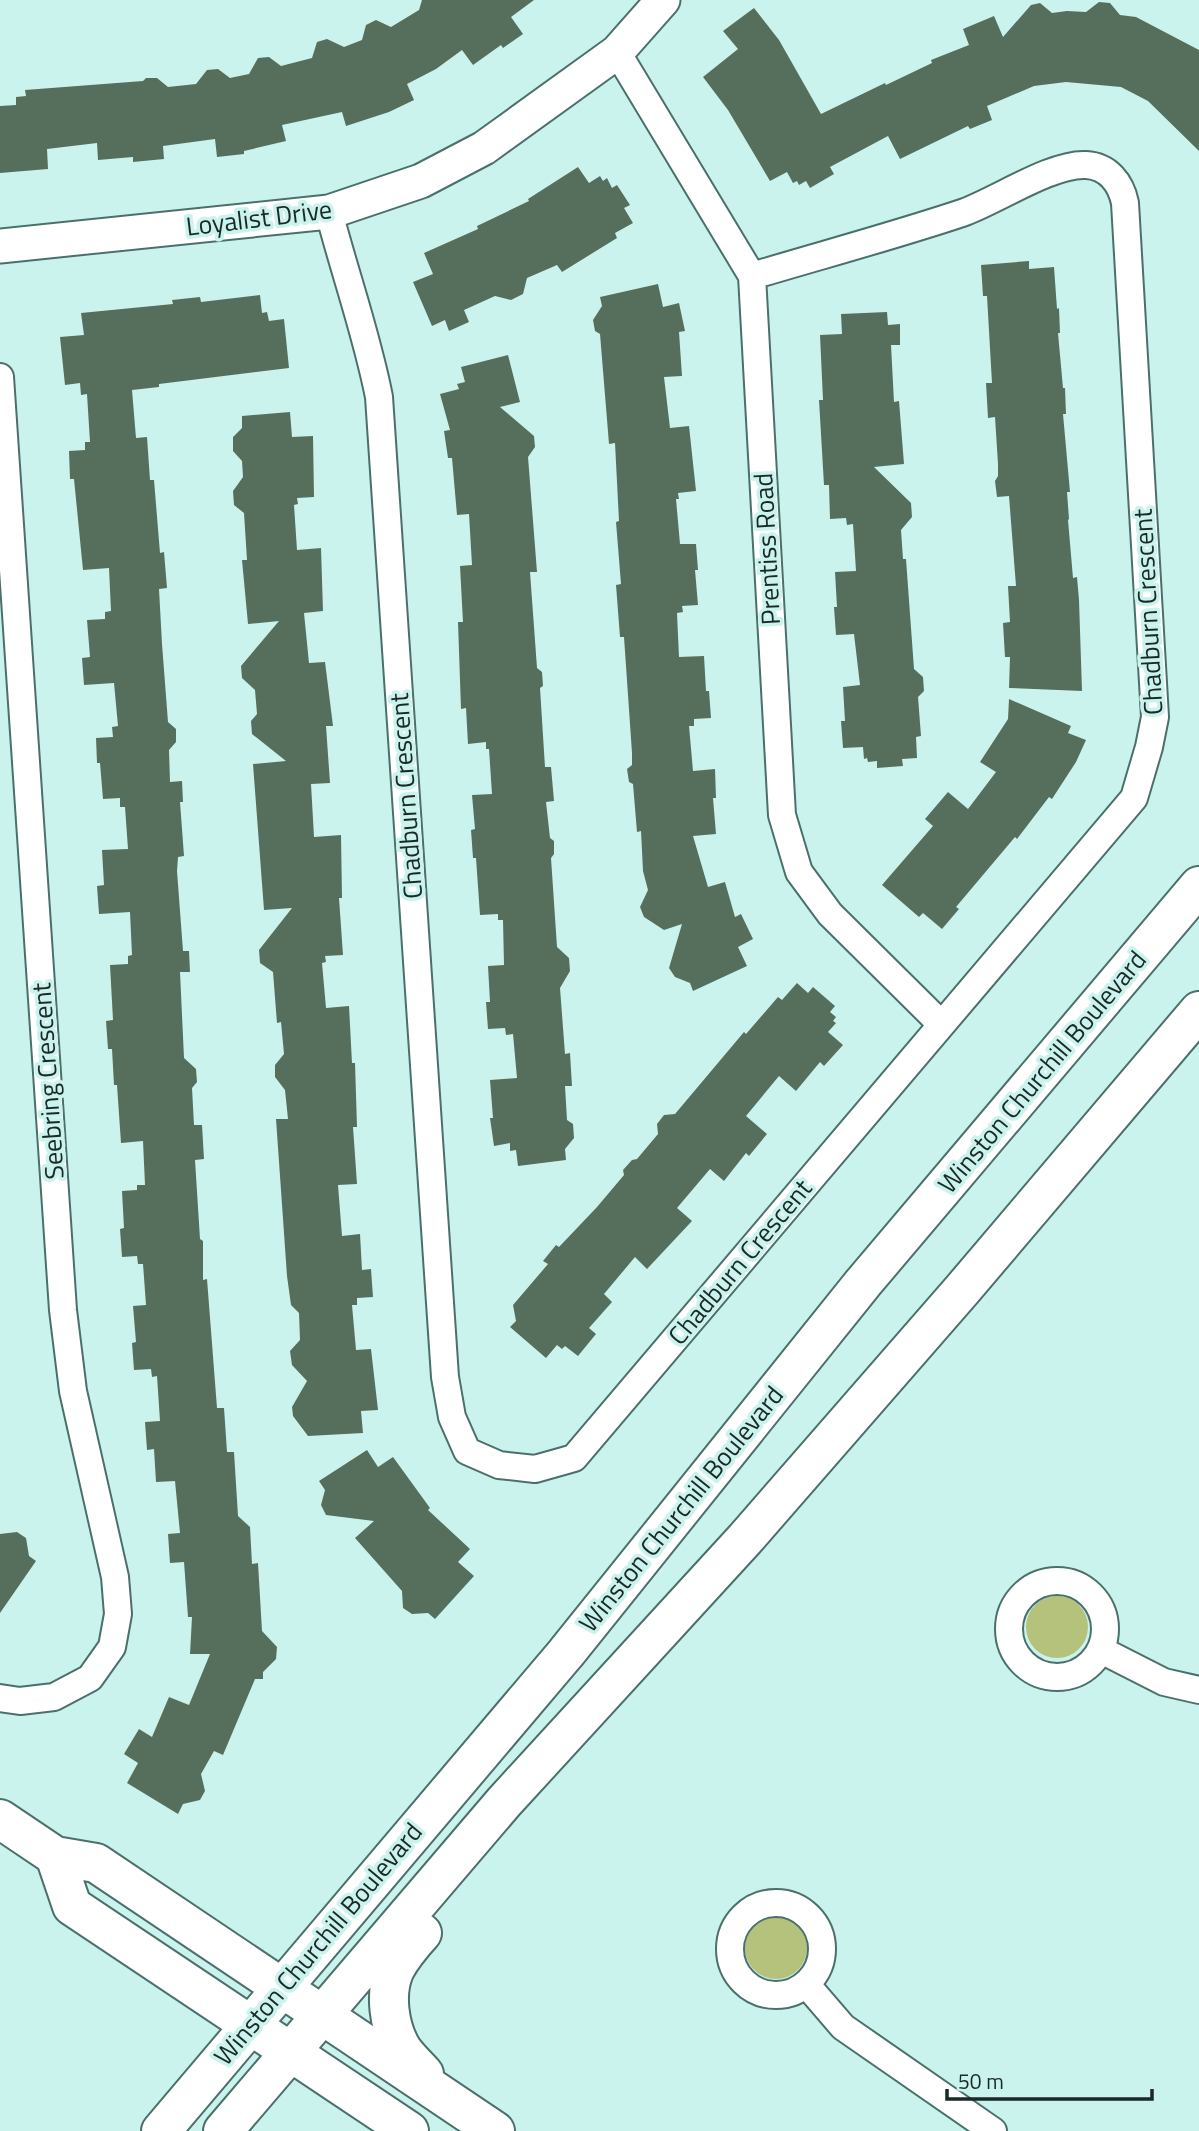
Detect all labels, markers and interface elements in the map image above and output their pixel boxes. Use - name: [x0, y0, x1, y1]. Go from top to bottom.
- street label: Loyalist Drive: [184, 189, 334, 246]
- street label: Prentiss Road: [743, 472, 790, 626]
- street label: Chadburn Crescent: [1123, 508, 1172, 716]
- street label: Chadburn Crescent: [379, 692, 432, 900]
- street label: Winston Churchill Boulevard: [928, 942, 1155, 1202]
- street label: Seebring Crescent: [21, 981, 74, 1181]
- street label: Chadburn Crescent: [658, 1170, 821, 1353]
- street label: Winston Churchill Boulevard: [569, 1377, 792, 1640]
- street label: Winston Churchill Boulevard: [204, 1814, 431, 2074]
- scale bar: [947, 2058, 1152, 2102]
- text: 50 m: [958, 2065, 1004, 2097]

